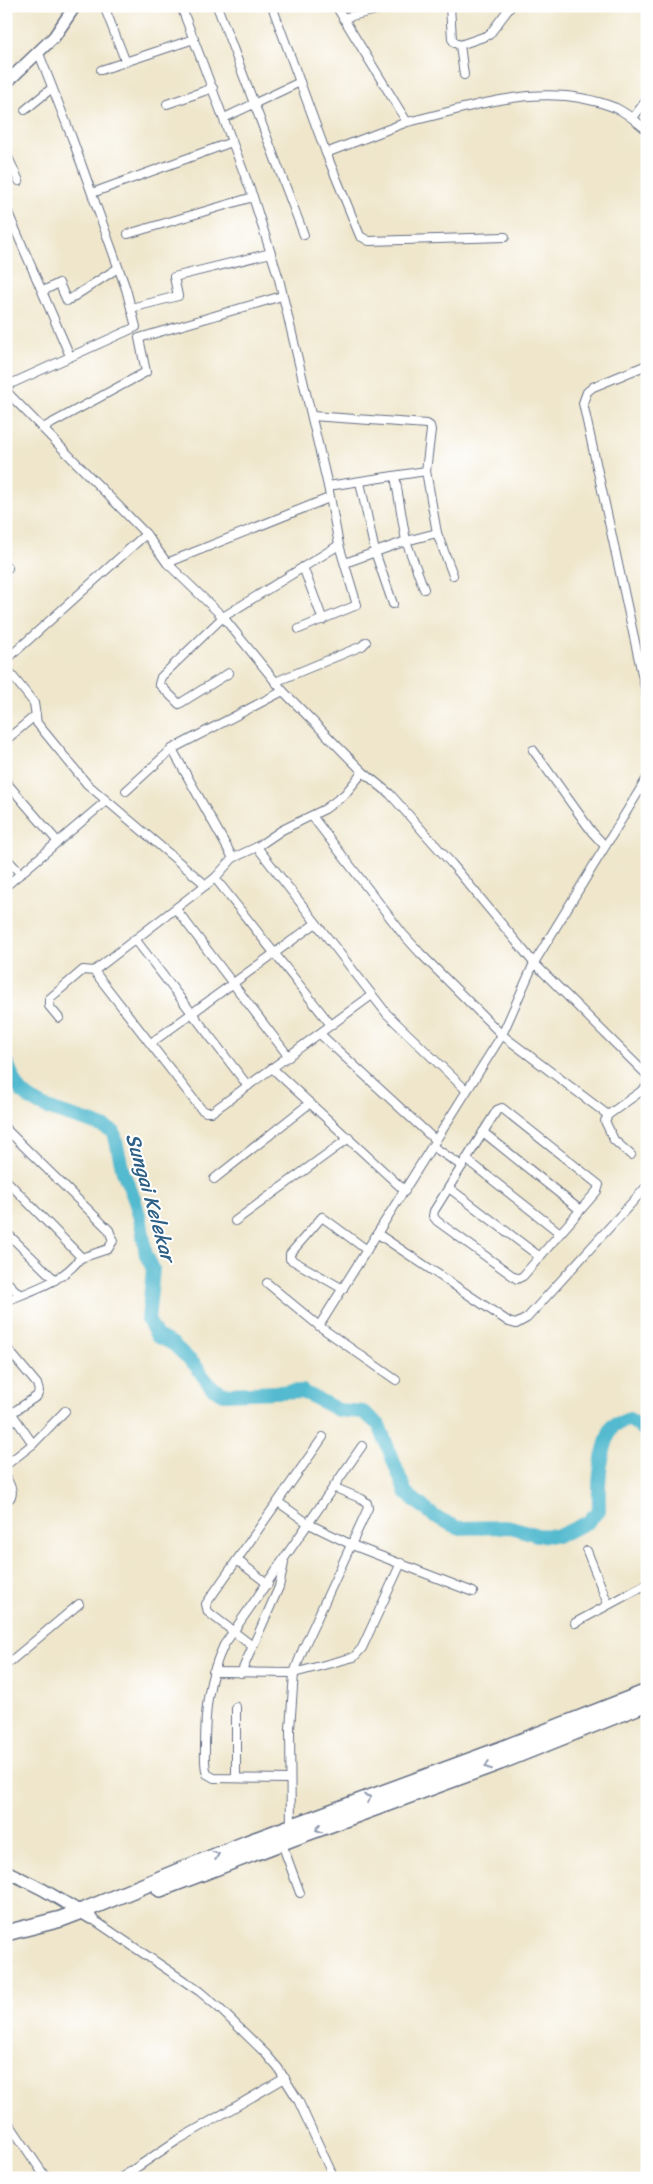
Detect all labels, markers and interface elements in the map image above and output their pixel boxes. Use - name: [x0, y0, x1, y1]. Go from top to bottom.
- water label: Sungai Kelekar: [115, 1129, 187, 1269]
- one-way arrow: [484, 1760, 492, 1770]
- one-way arrow: [363, 1794, 371, 1804]
- one-way arrow: [315, 1823, 323, 1833]
- one-way arrow: [211, 1851, 219, 1861]

